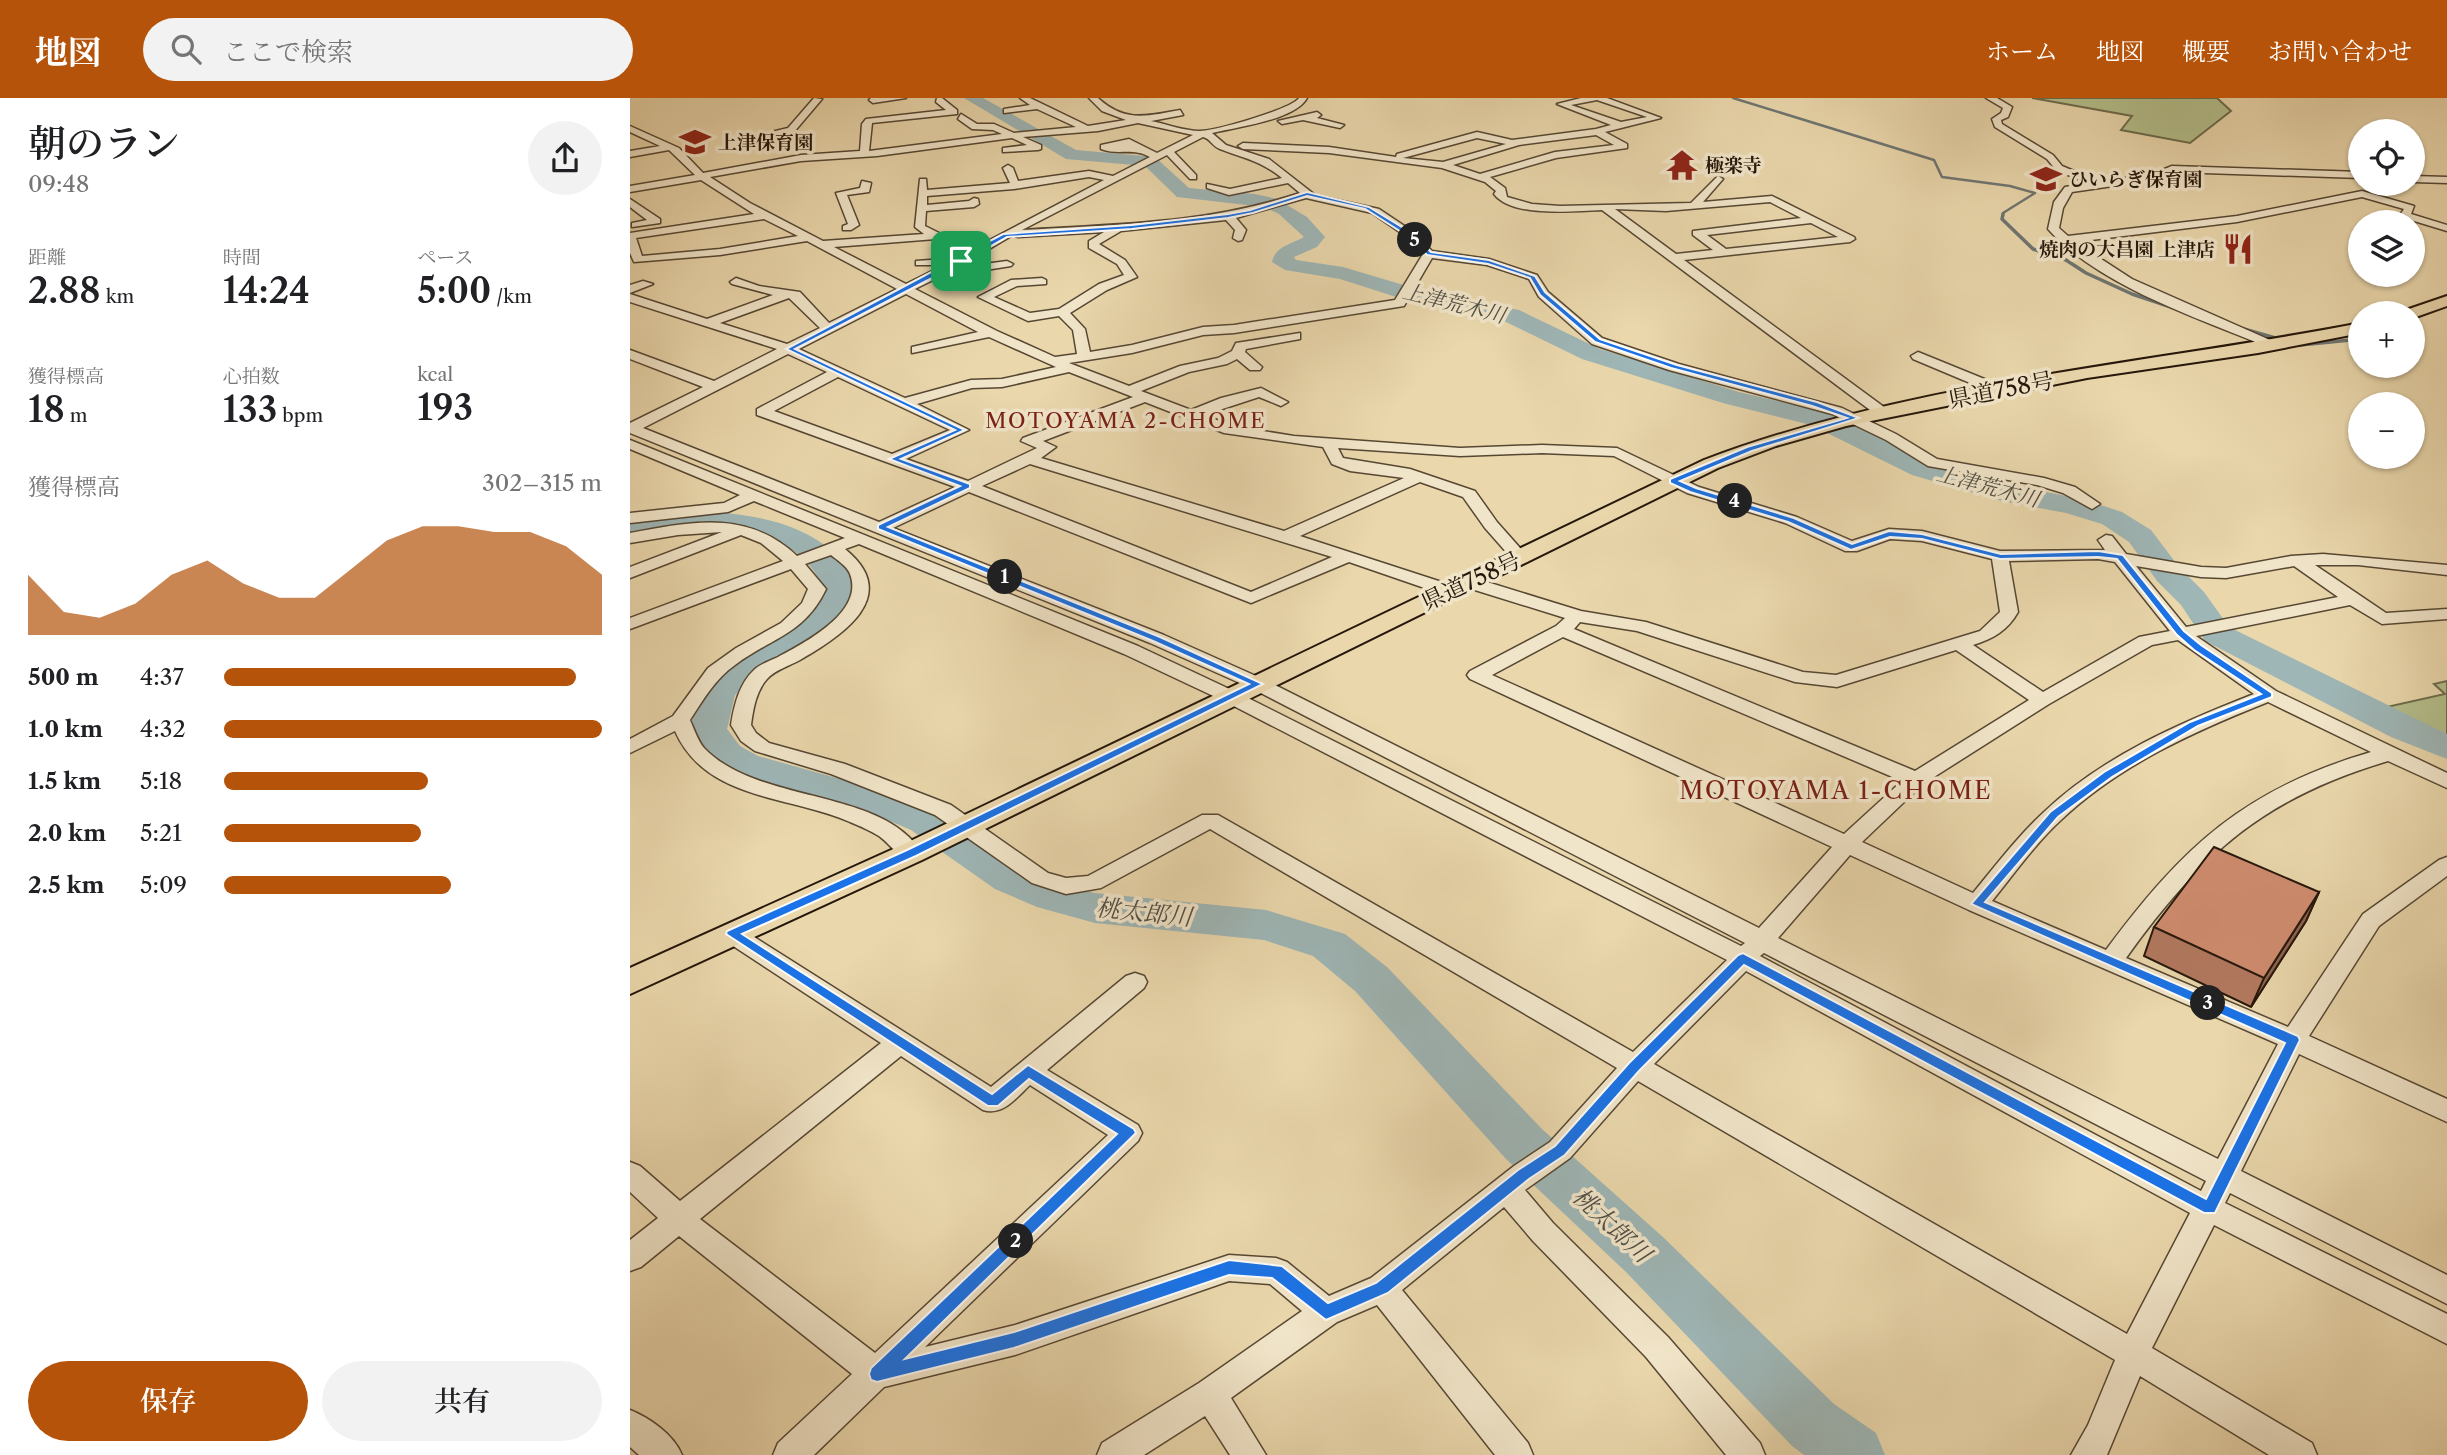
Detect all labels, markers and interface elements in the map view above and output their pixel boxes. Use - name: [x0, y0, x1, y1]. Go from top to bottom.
- search box: [143, 18, 633, 81]
- icon: search: [167, 30, 205, 68]
- text: 地図: [35, 32, 101, 73]
- text: ここで検索: [223, 36, 353, 68]
- text: ホーム: [1986, 37, 2058, 66]
- text: 地図: [2096, 37, 2144, 66]
- text: 概要: [2182, 37, 2230, 66]
- text: お問い合わせ: [2268, 37, 2412, 66]
- map controls: [2348, 119, 2425, 469]
- button: locate: [2348, 119, 2425, 196]
- text: 朝のラン: [28, 120, 180, 167]
- button: share: [528, 121, 602, 195]
- school or university icon: 上津保育園: [678, 125, 712, 159]
- place label: 上津保育園: [718, 131, 813, 154]
- temple icon: 極楽寺: [1665, 148, 1699, 182]
- place label: 極楽寺: [1705, 154, 1762, 177]
- school or university icon: ひいらぎ保育園: [2029, 162, 2063, 196]
- place label: ひいらぎ保育園: [2069, 168, 2202, 191]
- text: 09:48: [28, 170, 89, 198]
- button: layers: [2348, 210, 2425, 287]
- pin: 5: [1398, 222, 1432, 258]
- text: 5: [1409, 228, 1420, 251]
- pin: [931, 231, 991, 291]
- restaurant icon: 焼肉の大昌園 上津店: [2221, 232, 2255, 266]
- place label: 焼肉の大昌園 上津店: [2039, 238, 2215, 261]
- icon: arrive: [942, 242, 980, 280]
- text: 距離: [28, 246, 66, 269]
- text: 時間: [223, 246, 261, 269]
- text: ペース: [417, 246, 473, 269]
- text: 2.88: [28, 269, 101, 312]
- text: 14:24: [223, 269, 310, 312]
- text: 5:00: [417, 269, 491, 312]
- water label: 上津荒木川: [1400, 278, 1510, 328]
- text: km: [101, 285, 134, 308]
- text: /km: [491, 285, 532, 308]
- button: +: [2348, 301, 2425, 378]
- text: kcal: [417, 363, 453, 386]
- text: 獲得標高: [28, 365, 104, 388]
- text: 心拍数: [223, 365, 280, 388]
- street label: 県道758号: [1946, 366, 2056, 414]
- text: 193: [417, 386, 473, 429]
- text: 18: [28, 388, 65, 431]
- text: 133: [223, 388, 277, 431]
- button: −: [2348, 392, 2425, 469]
- text: m: [65, 404, 87, 427]
- text: bpm: [277, 404, 323, 427]
- district label: MOTOYAMA 2-CHOME: [985, 408, 1267, 433]
- water label: 上津荒木川: [1934, 460, 2044, 512]
- text: 302–315 m: [482, 469, 602, 497]
- text: 獲得標高: [28, 473, 120, 501]
- pin: 4: [1718, 484, 1752, 518]
- text: 4: [1729, 489, 1740, 512]
- street label: 県道758号: [1417, 546, 1525, 616]
- pin: 1: [988, 560, 1022, 594]
- text: 1: [1000, 565, 1009, 588]
- text: 500 m: [28, 663, 99, 691]
- text: 4:37: [140, 663, 184, 691]
- text: 1.0 km: [28, 715, 103, 743]
- text: 4:32: [140, 715, 186, 743]
- text: 1.5 km: [28, 767, 101, 795]
- text: 5:18: [140, 767, 182, 795]
- district label: MOTOYAMA 1-CHOME: [1679, 776, 1993, 805]
- text: 2.0 km: [28, 819, 106, 847]
- text: 5:21: [140, 819, 182, 847]
- text: 2.5 km: [28, 871, 104, 899]
- text: 5:09: [140, 871, 187, 899]
- water label: 桃太郎川: [1095, 893, 1196, 932]
- pin: 3: [2190, 986, 2226, 1020]
- text: 3: [2202, 991, 2213, 1014]
- water label: 桃太郎川: [1567, 1182, 1659, 1270]
- pin: 2: [998, 1224, 1034, 1258]
- text: 2: [1010, 1229, 1021, 1252]
- button: 保存: [28, 1361, 308, 1441]
- button: 共有: [322, 1361, 602, 1441]

